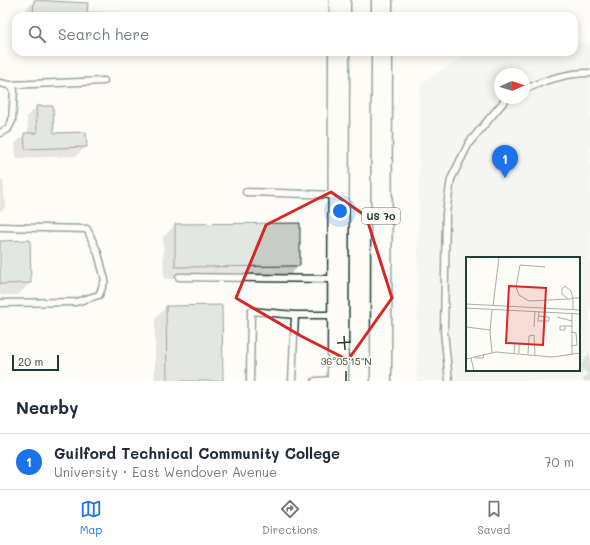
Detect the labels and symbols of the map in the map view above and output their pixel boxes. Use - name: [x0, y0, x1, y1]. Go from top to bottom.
- north arrow: [494, 68, 530, 104]
- pin: 1: [492, 145, 518, 178]
- your location: [330, 201, 350, 221]
- road number: US 70: [362, 208, 400, 224]
- inset map: [466, 257, 580, 371]
- scale bar: [12, 353, 59, 372]
- text: 36°05'15"N: [320, 354, 372, 368]

